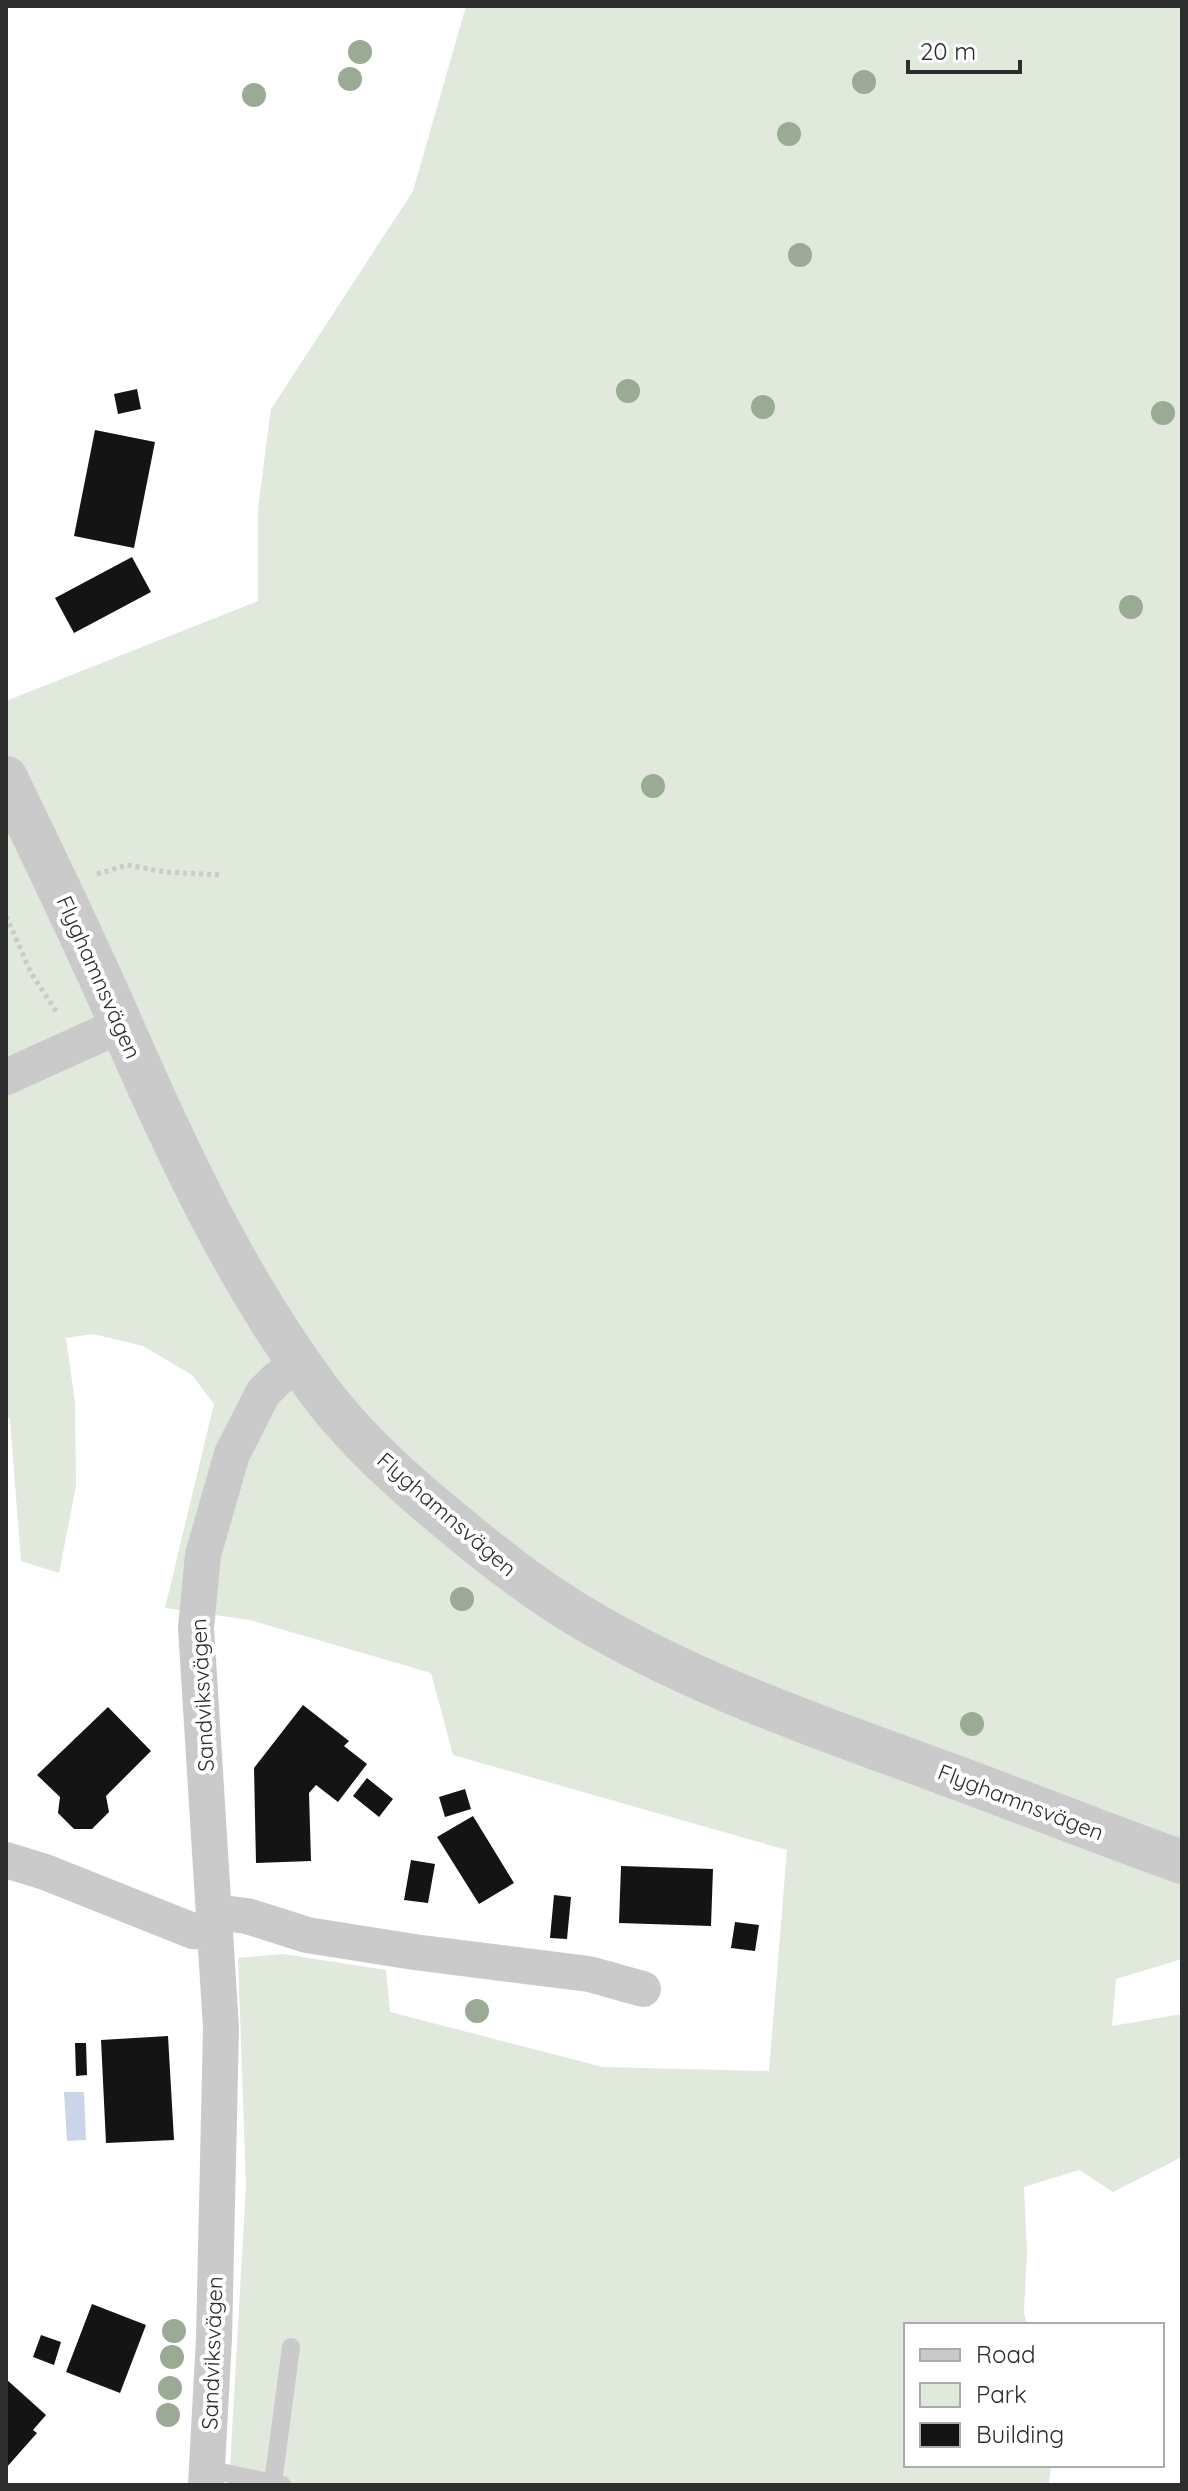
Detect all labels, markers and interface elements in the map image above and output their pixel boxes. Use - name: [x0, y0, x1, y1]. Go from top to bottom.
- scale bar: [908, 24, 1020, 74]
- text: 20 m: [920, 36, 976, 66]
- street label: Flyghamnsvägen: [51, 891, 147, 1063]
- street label: Flyghamnsvägen: [372, 1446, 522, 1582]
- street label: Sandviksvägen: [184, 1618, 220, 1772]
- street label: Flyghamnsvägen: [934, 1758, 1108, 1846]
- street label: Sandviksvägen: [195, 2276, 229, 2430]
- legend: [904, 2323, 1164, 2467]
- text: Road: [976, 2339, 1036, 2369]
- text: Park: [976, 2379, 1027, 2409]
- text: Building: [976, 2419, 1064, 2449]

